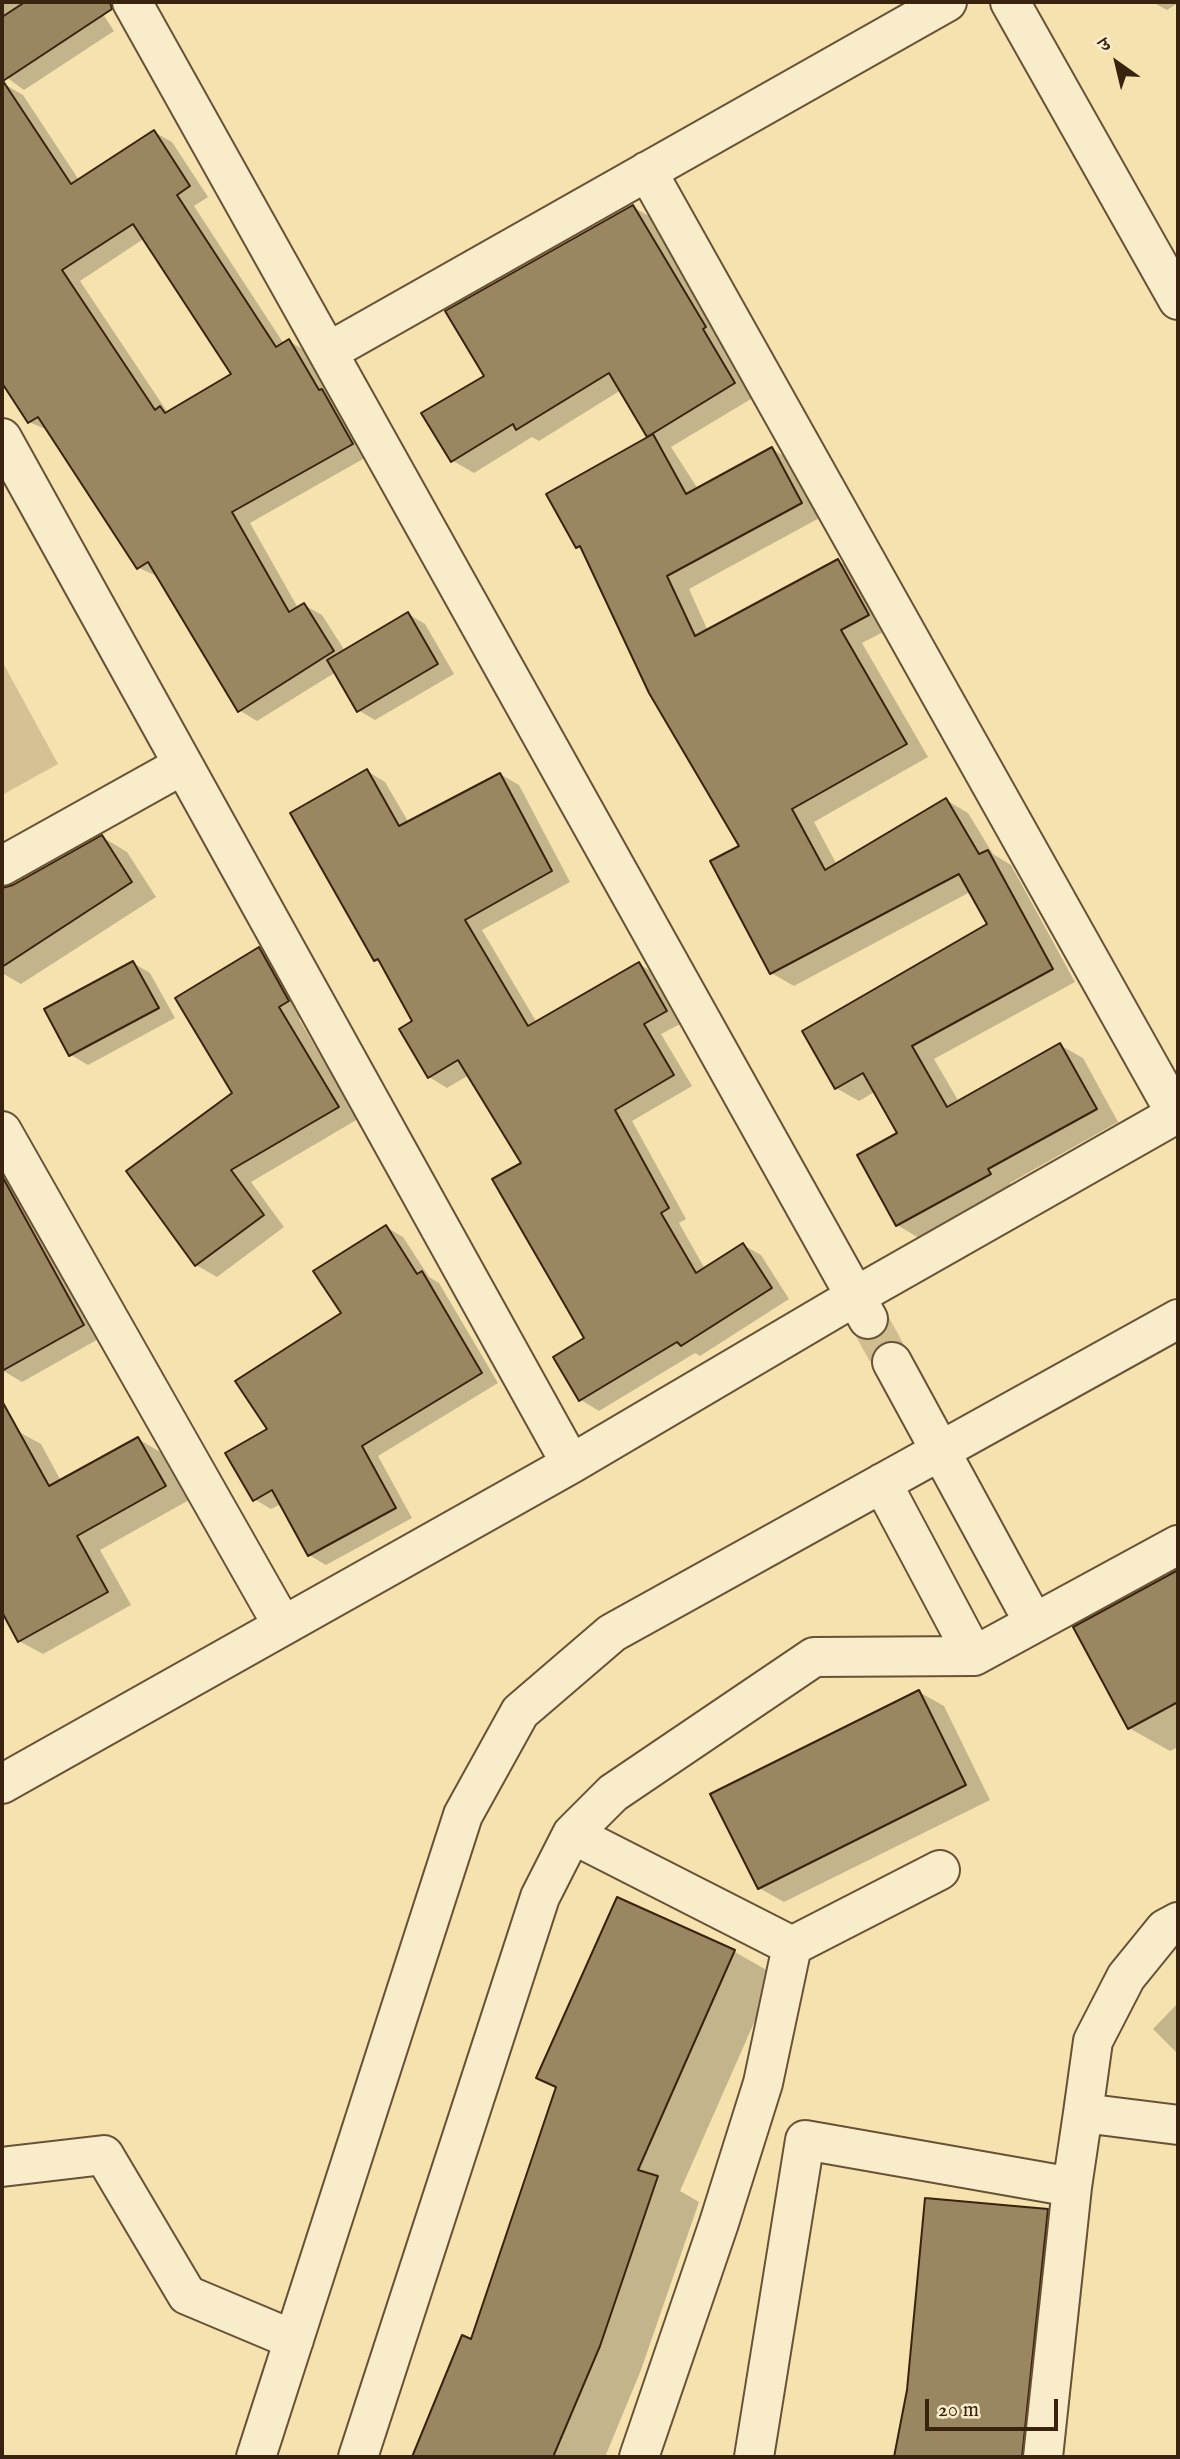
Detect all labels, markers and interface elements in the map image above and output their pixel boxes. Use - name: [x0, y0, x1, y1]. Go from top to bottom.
- north arrow: [1082, 28, 1152, 98]
- text: उ: [1095, 33, 1116, 58]
- scale bar: [928, 2386, 1061, 2430]
- text: 20 m: [938, 2397, 979, 2424]

